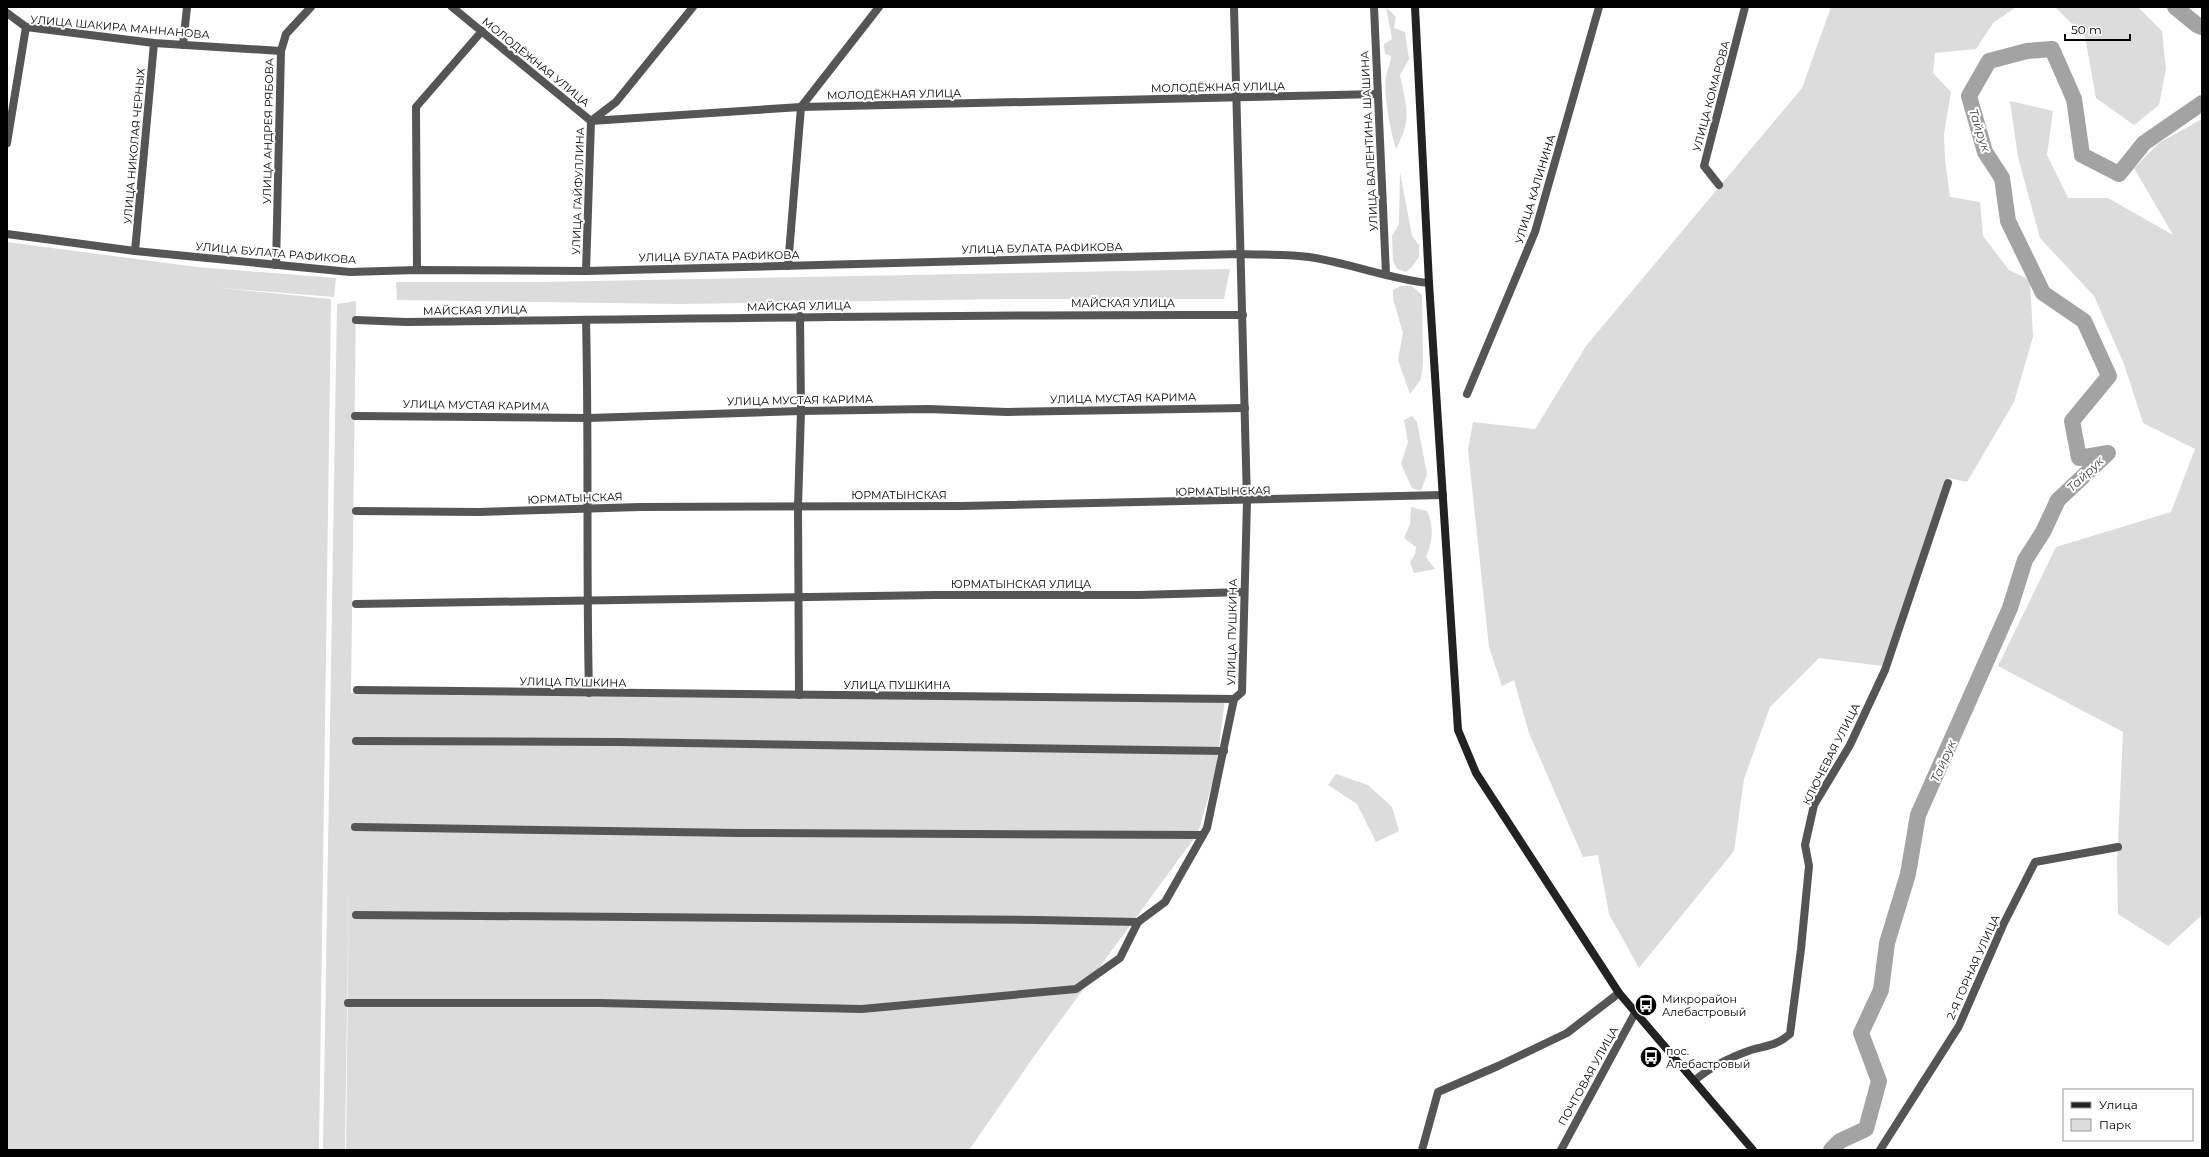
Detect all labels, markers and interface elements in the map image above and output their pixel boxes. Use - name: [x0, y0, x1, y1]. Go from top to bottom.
- street label: УЛИЦА ШАКИРА МАННАНОВА: [30, 12, 211, 42]
- street label: МОЛОДЁЖНАЯ УЛИЦА: [479, 14, 593, 110]
- scale bar: [2065, 16, 2130, 42]
- text: 50 m: [2071, 22, 2102, 37]
- street label: УЛИЦА КОМАРОВА: [1689, 38, 1733, 153]
- street label: УЛИЦА ВАЛЕНТИНА ШАШИНА: [1357, 50, 1381, 232]
- street label: УЛИЦА АНДРЕЯ РЯБОВА: [260, 57, 276, 204]
- street label: УЛИЦА НИКОЛАЯ ЧЕРНЫХ: [120, 67, 148, 225]
- street label: МОЛОДЁЖНАЯ УЛИЦА: [1151, 79, 1286, 95]
- street label: МОЛОДЁЖНАЯ УЛИЦА: [827, 86, 962, 102]
- water label: Тайрук: [1966, 106, 1994, 155]
- street label: УЛИЦА ГАЙФУЛЛИНА: [569, 126, 587, 255]
- street label: УЛИЦА КАЛИНИНА: [1512, 132, 1559, 245]
- street label: УЛИЦА БУЛАТА РАФИКОВА: [195, 239, 358, 267]
- street label: УЛИЦА БУЛАТА РАФИКОВА: [961, 240, 1124, 256]
- street label: УЛИЦА БУЛАТА РАФИКОВА: [638, 248, 801, 264]
- street label: МАЙСКАЯ УЛИЦА: [1071, 296, 1176, 310]
- street label: МАЙСКАЯ УЛИЦА: [747, 298, 852, 314]
- street label: МАЙСКАЯ УЛИЦА: [423, 302, 528, 318]
- street label: УЛИЦА МУСТАЯ КАРИМА: [1050, 390, 1197, 406]
- street label: УЛИЦА МУСТАЯ КАРИМА: [727, 392, 874, 408]
- street label: УЛИЦА МУСТАЯ КАРИМА: [403, 397, 550, 413]
- water label: Тайрук: [2064, 453, 2107, 495]
- street label: ЮРМАТЫНСКАЯ: [1175, 483, 1271, 499]
- street label: ЮРМАТЫНСКАЯ: [851, 488, 947, 502]
- street label: ЮРМАТЫНСКАЯ: [527, 489, 623, 507]
- street label: ЮРМАТЫНСКАЯ УЛИЦА: [951, 577, 1092, 591]
- street label: УЛИЦА ПУШКИНА: [1224, 578, 1240, 686]
- street label: УЛИЦА ПУШКИНА: [519, 674, 627, 690]
- street label: УЛИЦА ПУШКИНА: [843, 678, 951, 692]
- street label: КЛЮЧЕВАЯ УЛИЦА: [1799, 700, 1863, 807]
- water label: Тайрук: [1927, 737, 1959, 784]
- street label: 2-Я ГОРНАЯ УЛИЦА: [1944, 912, 2003, 1022]
- bus stop icon: Микрорайон Алебастровый: [1633, 992, 1659, 1018]
- place label: Микрорайон Алебастровый: [1662, 992, 1746, 1019]
- street label: ПОЧТОВАЯ УЛИЦА: [1555, 1023, 1621, 1128]
- bus stop icon: пос. Алебастровый: [1638, 1044, 1664, 1070]
- place label: пос. Алебастровый: [1666, 1044, 1750, 1071]
- legend: [2063, 1089, 2193, 1141]
- text: Улица: [2099, 1097, 2138, 1112]
- text: Парк: [2099, 1117, 2131, 1132]

